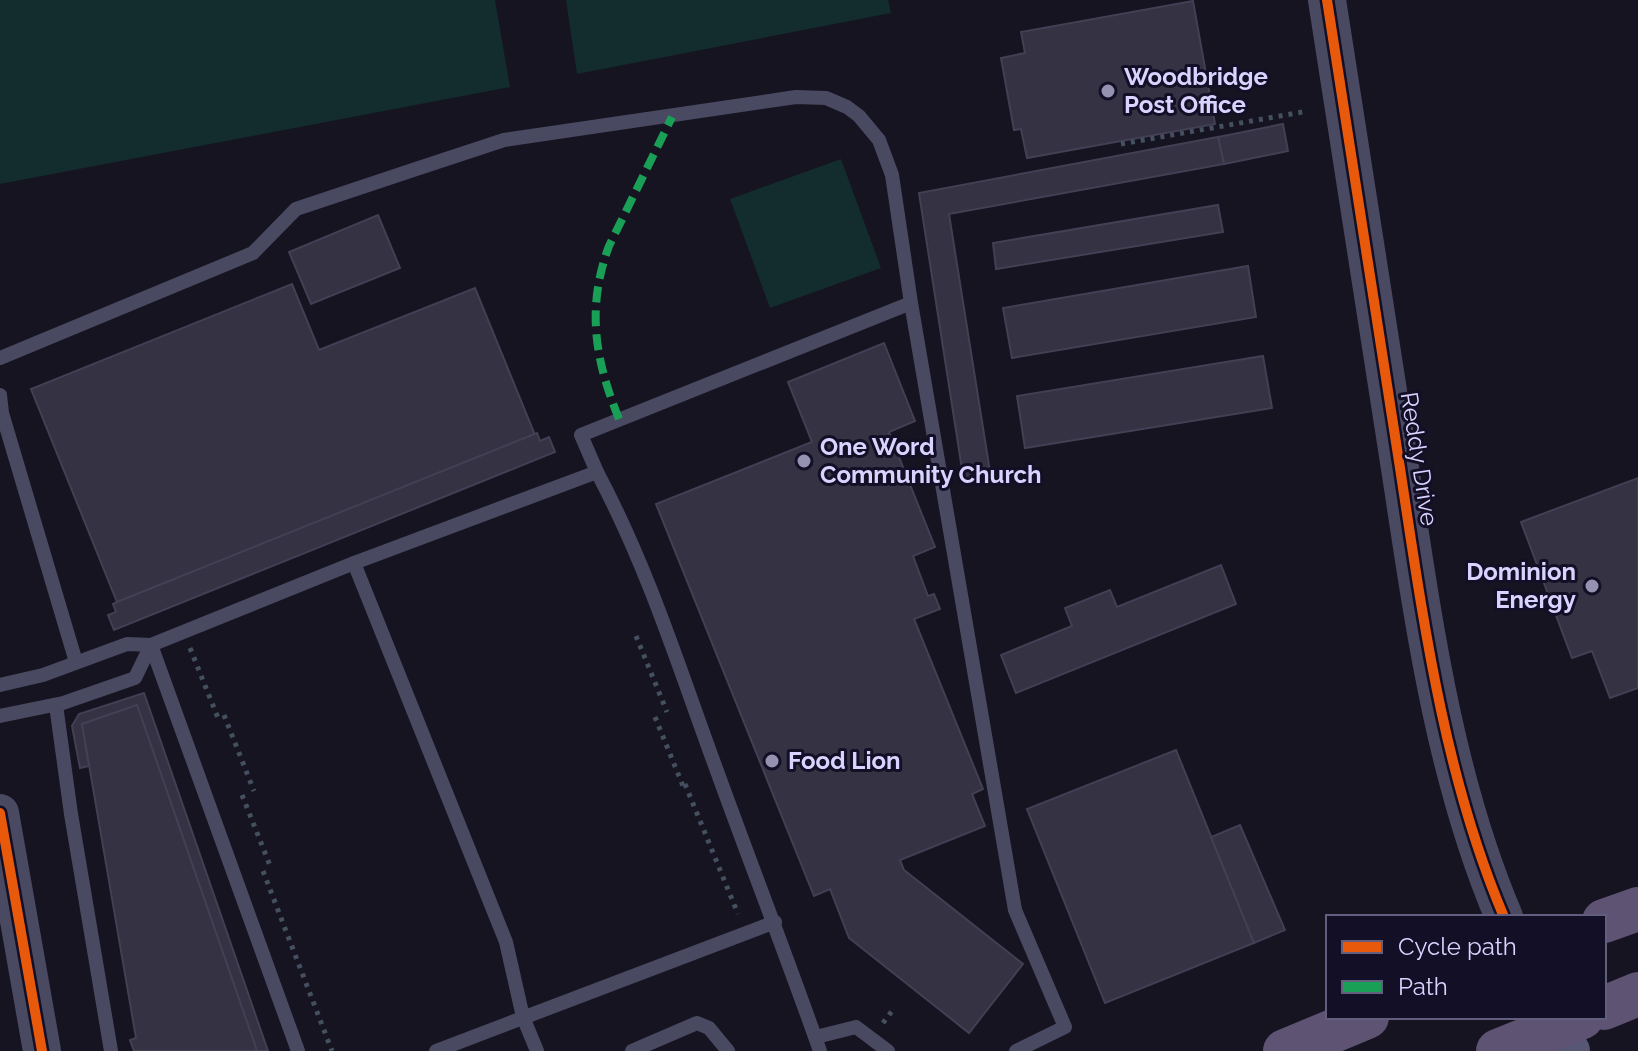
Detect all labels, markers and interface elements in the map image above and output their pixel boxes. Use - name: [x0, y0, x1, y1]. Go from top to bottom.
- place label: Woodbridge Post Office: [1124, 62, 1268, 119]
- marker: Woodbridge Post Office: [1099, 82, 1117, 100]
- street label: Reddy Drive: [1395, 390, 1444, 528]
- place label: One Word Community Church: [820, 432, 1042, 489]
- marker: One Word Community Church: [795, 452, 813, 470]
- place label: Dominion Energy: [1466, 557, 1576, 614]
- marker: Dominion Energy: [1583, 577, 1601, 595]
- place label: Food Lion: [788, 746, 901, 775]
- marker: Food Lion: [763, 752, 781, 770]
- legend: [1326, 915, 1606, 1019]
- text: Cycle path: [1398, 932, 1517, 961]
- text: Path: [1398, 972, 1448, 1001]

